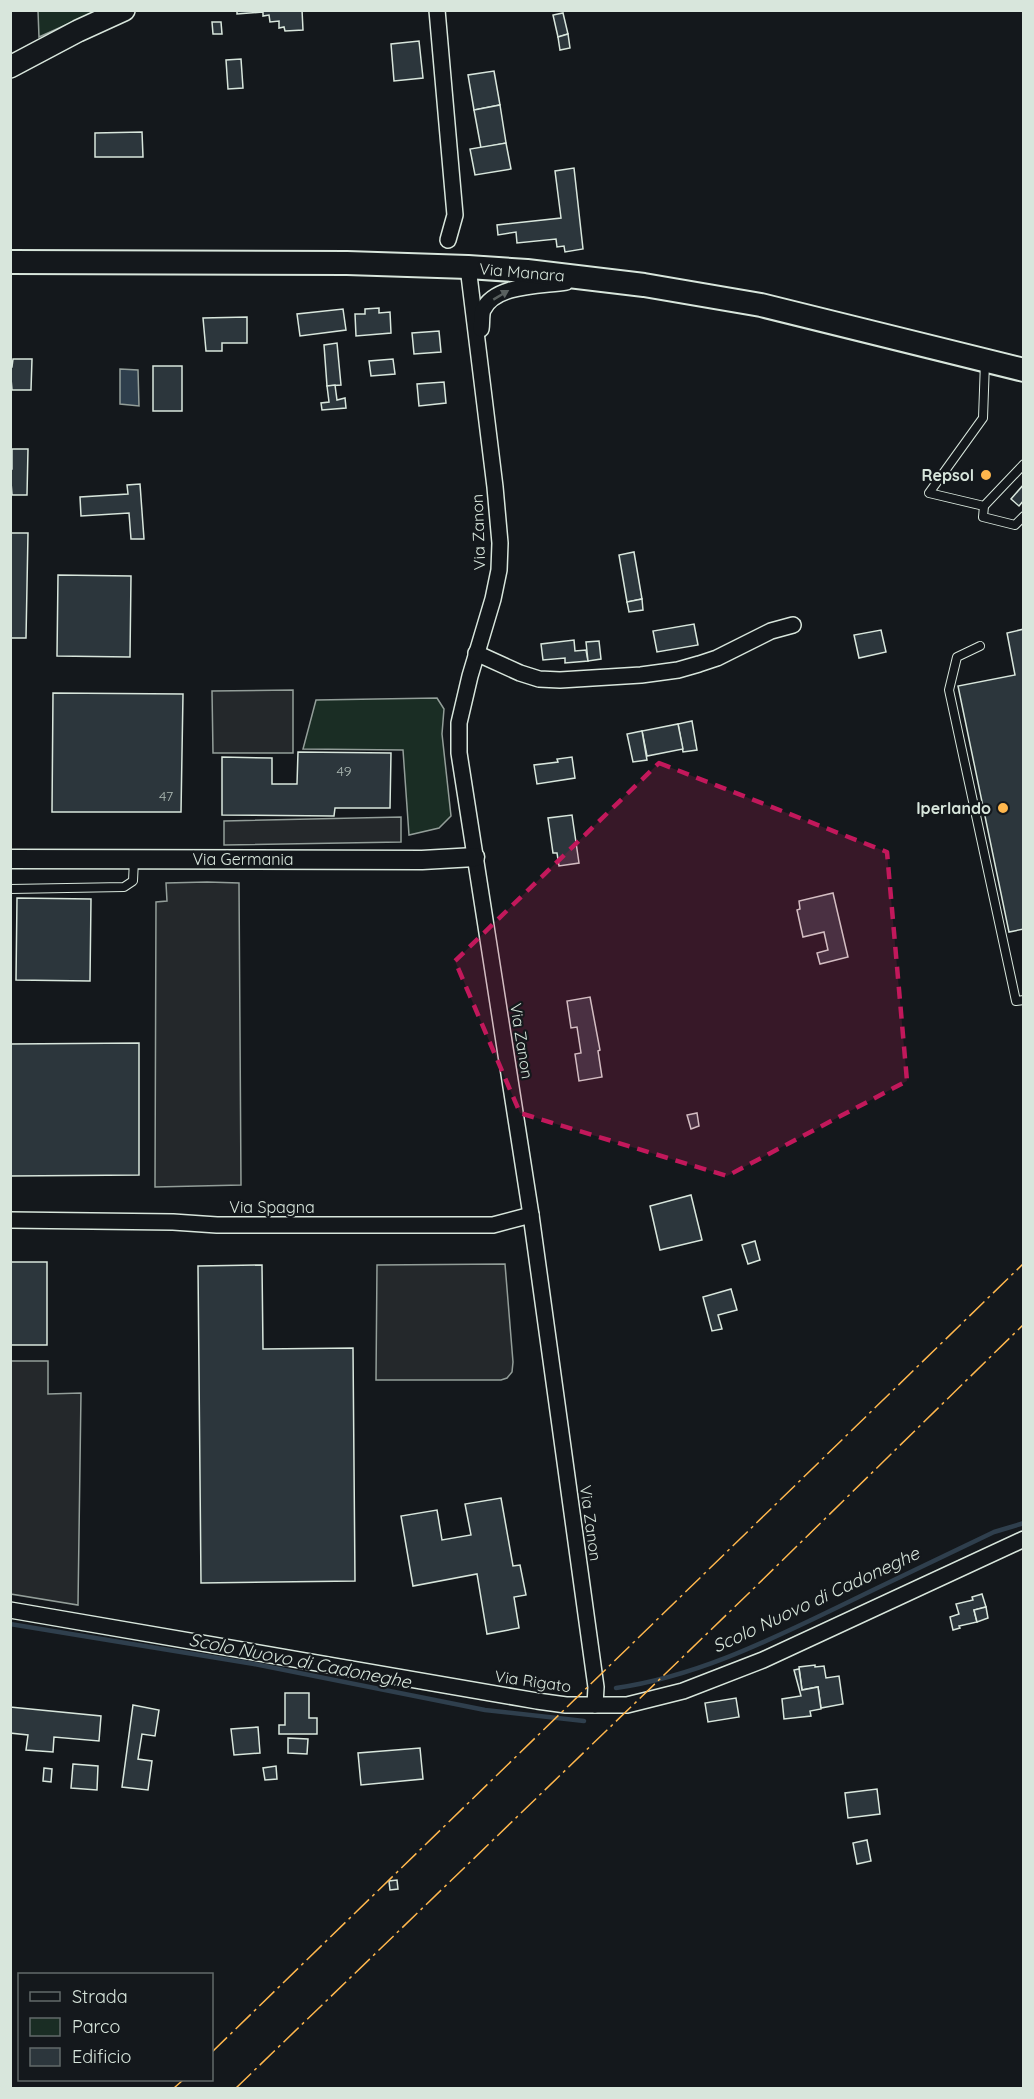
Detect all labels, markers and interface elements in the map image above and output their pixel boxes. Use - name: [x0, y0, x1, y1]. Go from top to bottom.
- street label: Via Manara: [478, 258, 566, 286]
- one-way arrow: [492, 289, 509, 300]
- place label: Repsol: [922, 465, 974, 485]
- marker: Repsol: [979, 468, 993, 482]
- street label: Via Zanon: [467, 494, 489, 570]
- house number: 49: [337, 762, 352, 780]
- house number: 47: [159, 787, 173, 805]
- place label: Iperlando: [916, 798, 991, 818]
- marker: Iperlando: [996, 801, 1010, 815]
- street label: Via Germania: [192, 849, 294, 869]
- street label: Via Zanon: [506, 1002, 538, 1080]
- street label: Via Spagna: [229, 1197, 315, 1217]
- street label: Via Zanon: [576, 1484, 606, 1562]
- water label: Scolo Nuovo di Cadoneghe: [709, 1541, 924, 1658]
- water label: Scolo Nuovo di Cadoneghe: [187, 1628, 414, 1693]
- street label: Via Rigato: [494, 1666, 572, 1696]
- legend: [18, 1973, 213, 2081]
- text: Strada: [72, 1985, 128, 2008]
- text: Parco: [72, 2015, 120, 2038]
- text: Edificio: [72, 2045, 131, 2068]

